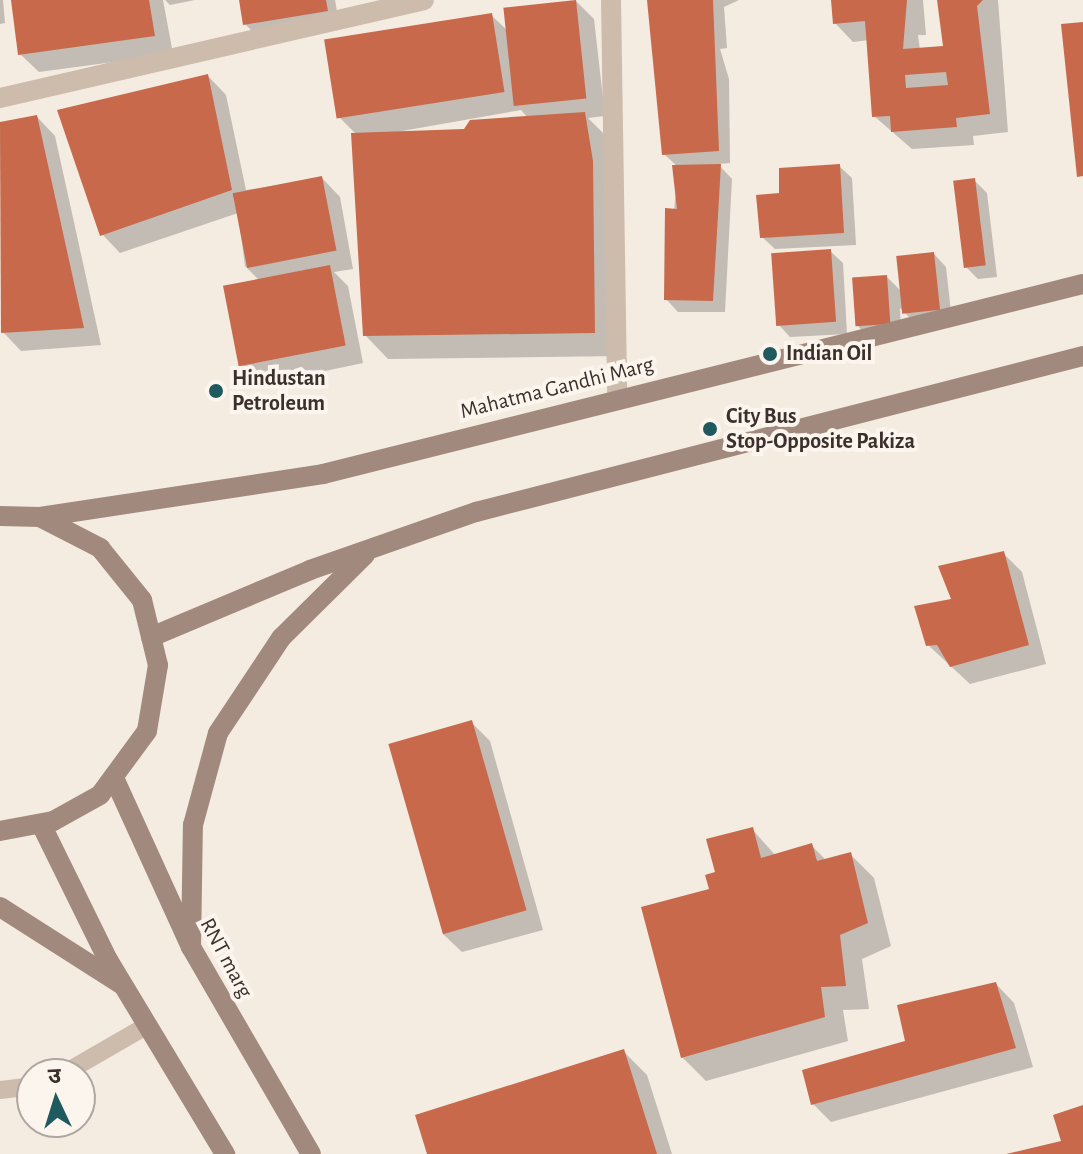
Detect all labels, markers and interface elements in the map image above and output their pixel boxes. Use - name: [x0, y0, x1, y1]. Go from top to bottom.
- place label: Indian Oil: [786, 341, 872, 367]
- marker: Indian Oil: [761, 345, 779, 363]
- street label: Mahatma Gandhi Marg: [458, 351, 656, 425]
- place label: Hindustan Petroleum: [232, 365, 326, 416]
- marker: Hindustan Petroleum: [207, 382, 225, 400]
- place label: City Bus Stop-Opposite Pakiza: [726, 403, 915, 454]
- marker: City Bus Stop-Opposite Pakiza: [701, 420, 719, 438]
- street label: RNT marg: [194, 914, 258, 1002]
- north arrow: [16, 1058, 96, 1138]
- text: उ: [47, 1065, 62, 1087]

